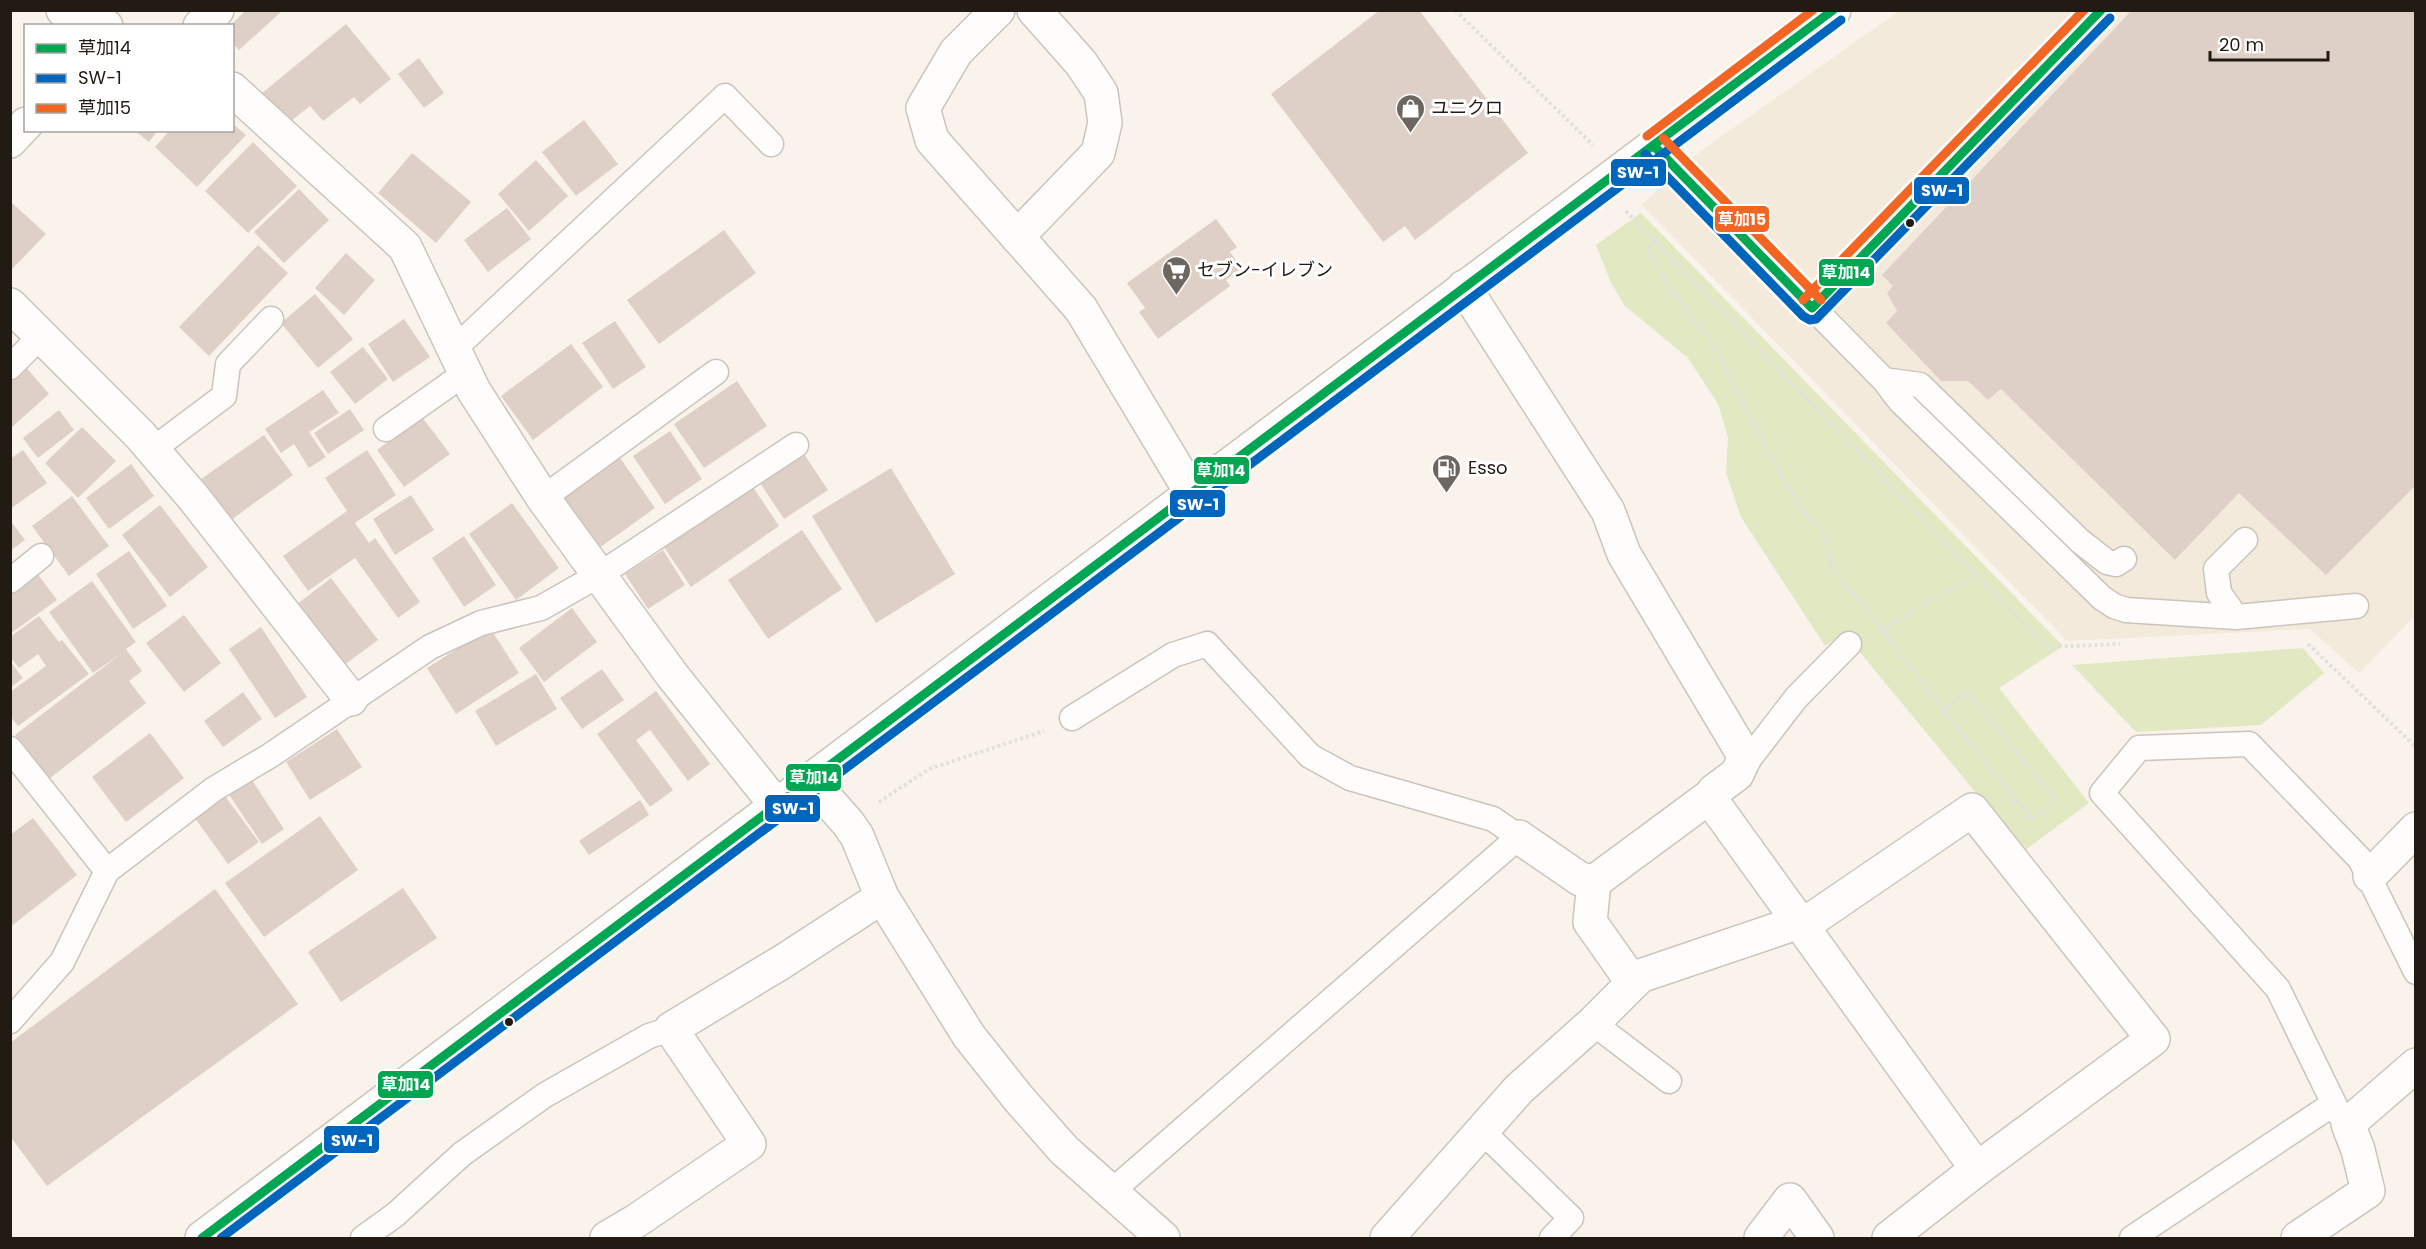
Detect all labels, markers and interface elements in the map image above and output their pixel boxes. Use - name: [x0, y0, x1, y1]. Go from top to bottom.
- legend: [24, 24, 234, 132]
- scale bar: [2210, 24, 2328, 62]
- text: 20 m: [2219, 32, 2264, 57]
- text: 草加14: [78, 35, 131, 60]
- text: SW-1: [78, 65, 122, 90]
- shop icon: ユニクロ: [1394, 92, 1426, 134]
- text: 草加15: [78, 95, 131, 120]
- place label: ユニクロ: [1431, 95, 1503, 120]
- line badge: SW-1: [1610, 158, 1667, 187]
- text: SW-1: [1617, 161, 1659, 184]
- line badge: SW-1: [1913, 176, 1970, 205]
- text: SW-1: [1921, 179, 1963, 202]
- line badge: 草加15: [1714, 205, 1770, 233]
- text: 草加15: [1718, 208, 1766, 231]
- unlabelled marker: [1904, 217, 1916, 229]
- supermarket icon: セブン-イレブン: [1160, 254, 1192, 296]
- place label: セブン-イレブン: [1197, 257, 1333, 282]
- line badge: 草加14: [1818, 258, 1875, 287]
- text: 草加14: [1822, 261, 1871, 284]
- fuel station icon: Esso: [1431, 452, 1463, 494]
- place label: Esso: [1468, 455, 1508, 480]
- line badge: 草加14: [1193, 456, 1250, 485]
- text: 草加14: [1197, 459, 1246, 482]
- line badge: SW-1: [1169, 489, 1226, 518]
- text: SW-1: [1177, 493, 1219, 516]
- line badge: 草加14: [785, 763, 842, 792]
- text: 草加14: [790, 766, 839, 789]
- line badge: SW-1: [764, 794, 821, 823]
- text: SW-1: [772, 797, 814, 820]
- unlabelled marker: [503, 1016, 515, 1028]
- line badge: 草加14: [377, 1070, 434, 1099]
- text: 草加14: [382, 1073, 431, 1096]
- line badge: SW-1: [323, 1125, 380, 1154]
- text: SW-1: [331, 1129, 373, 1152]

